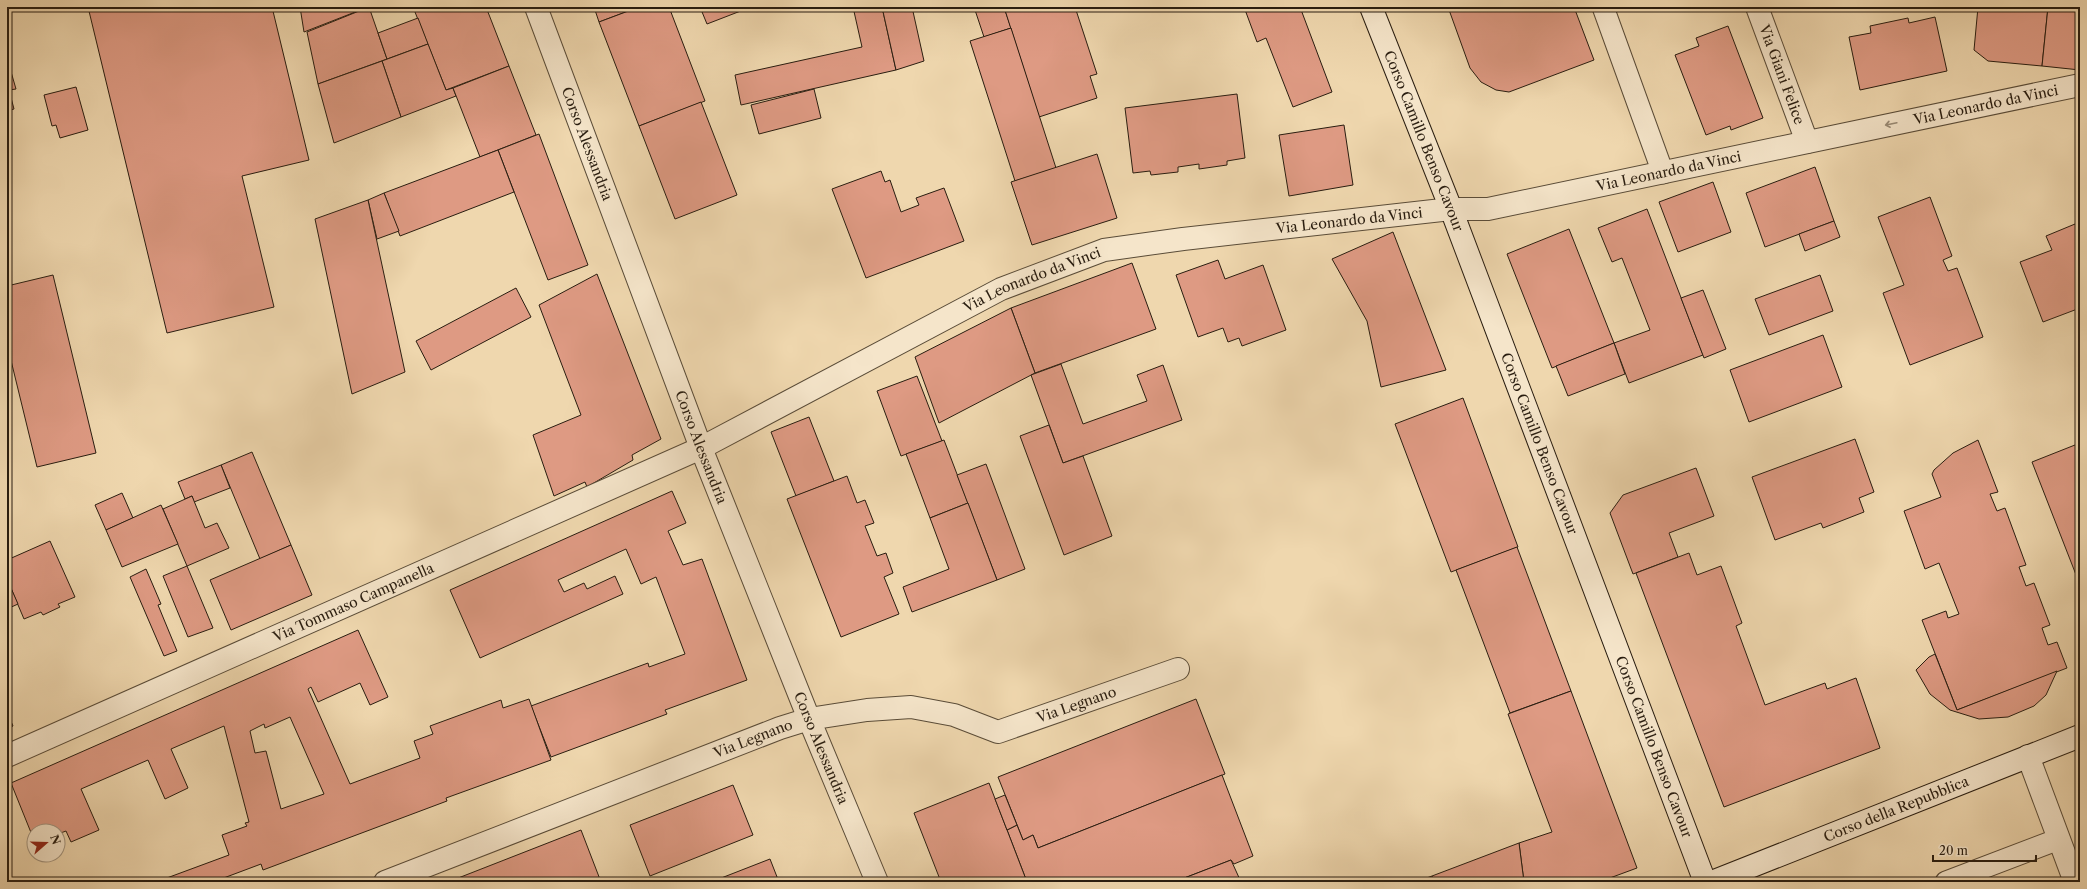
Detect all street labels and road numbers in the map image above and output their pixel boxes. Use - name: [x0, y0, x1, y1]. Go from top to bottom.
- street label: Via Giani Felice: [1755, 21, 1809, 127]
- street label: Corso Camillo Benso Cavour: [1380, 48, 1468, 234]
- street label: Via Leonardo da Vinci: [1911, 81, 2060, 129]
- street label: Corso Alessandria: [558, 84, 617, 204]
- street label: Via Leonardo da Vinci: [1594, 147, 1743, 195]
- street label: Via Leonardo da Vinci: [1274, 203, 1423, 238]
- street label: Via Leonardo da Vinci: [959, 243, 1103, 317]
- street label: Corso Camillo Benso Cavour: [1497, 350, 1582, 537]
- street label: Corso Alessandria: [671, 388, 731, 507]
- street label: Via Tommaso Campanella: [269, 558, 437, 646]
- street label: Corso Camillo Benso Cavour: [1611, 653, 1696, 840]
- street label: Via Legnano: [1033, 682, 1119, 727]
- street label: Corso Alessandria: [790, 689, 853, 807]
- street label: Via Legnano: [710, 716, 795, 762]
- street label: Corso della Repubblica: [1821, 772, 1972, 846]

